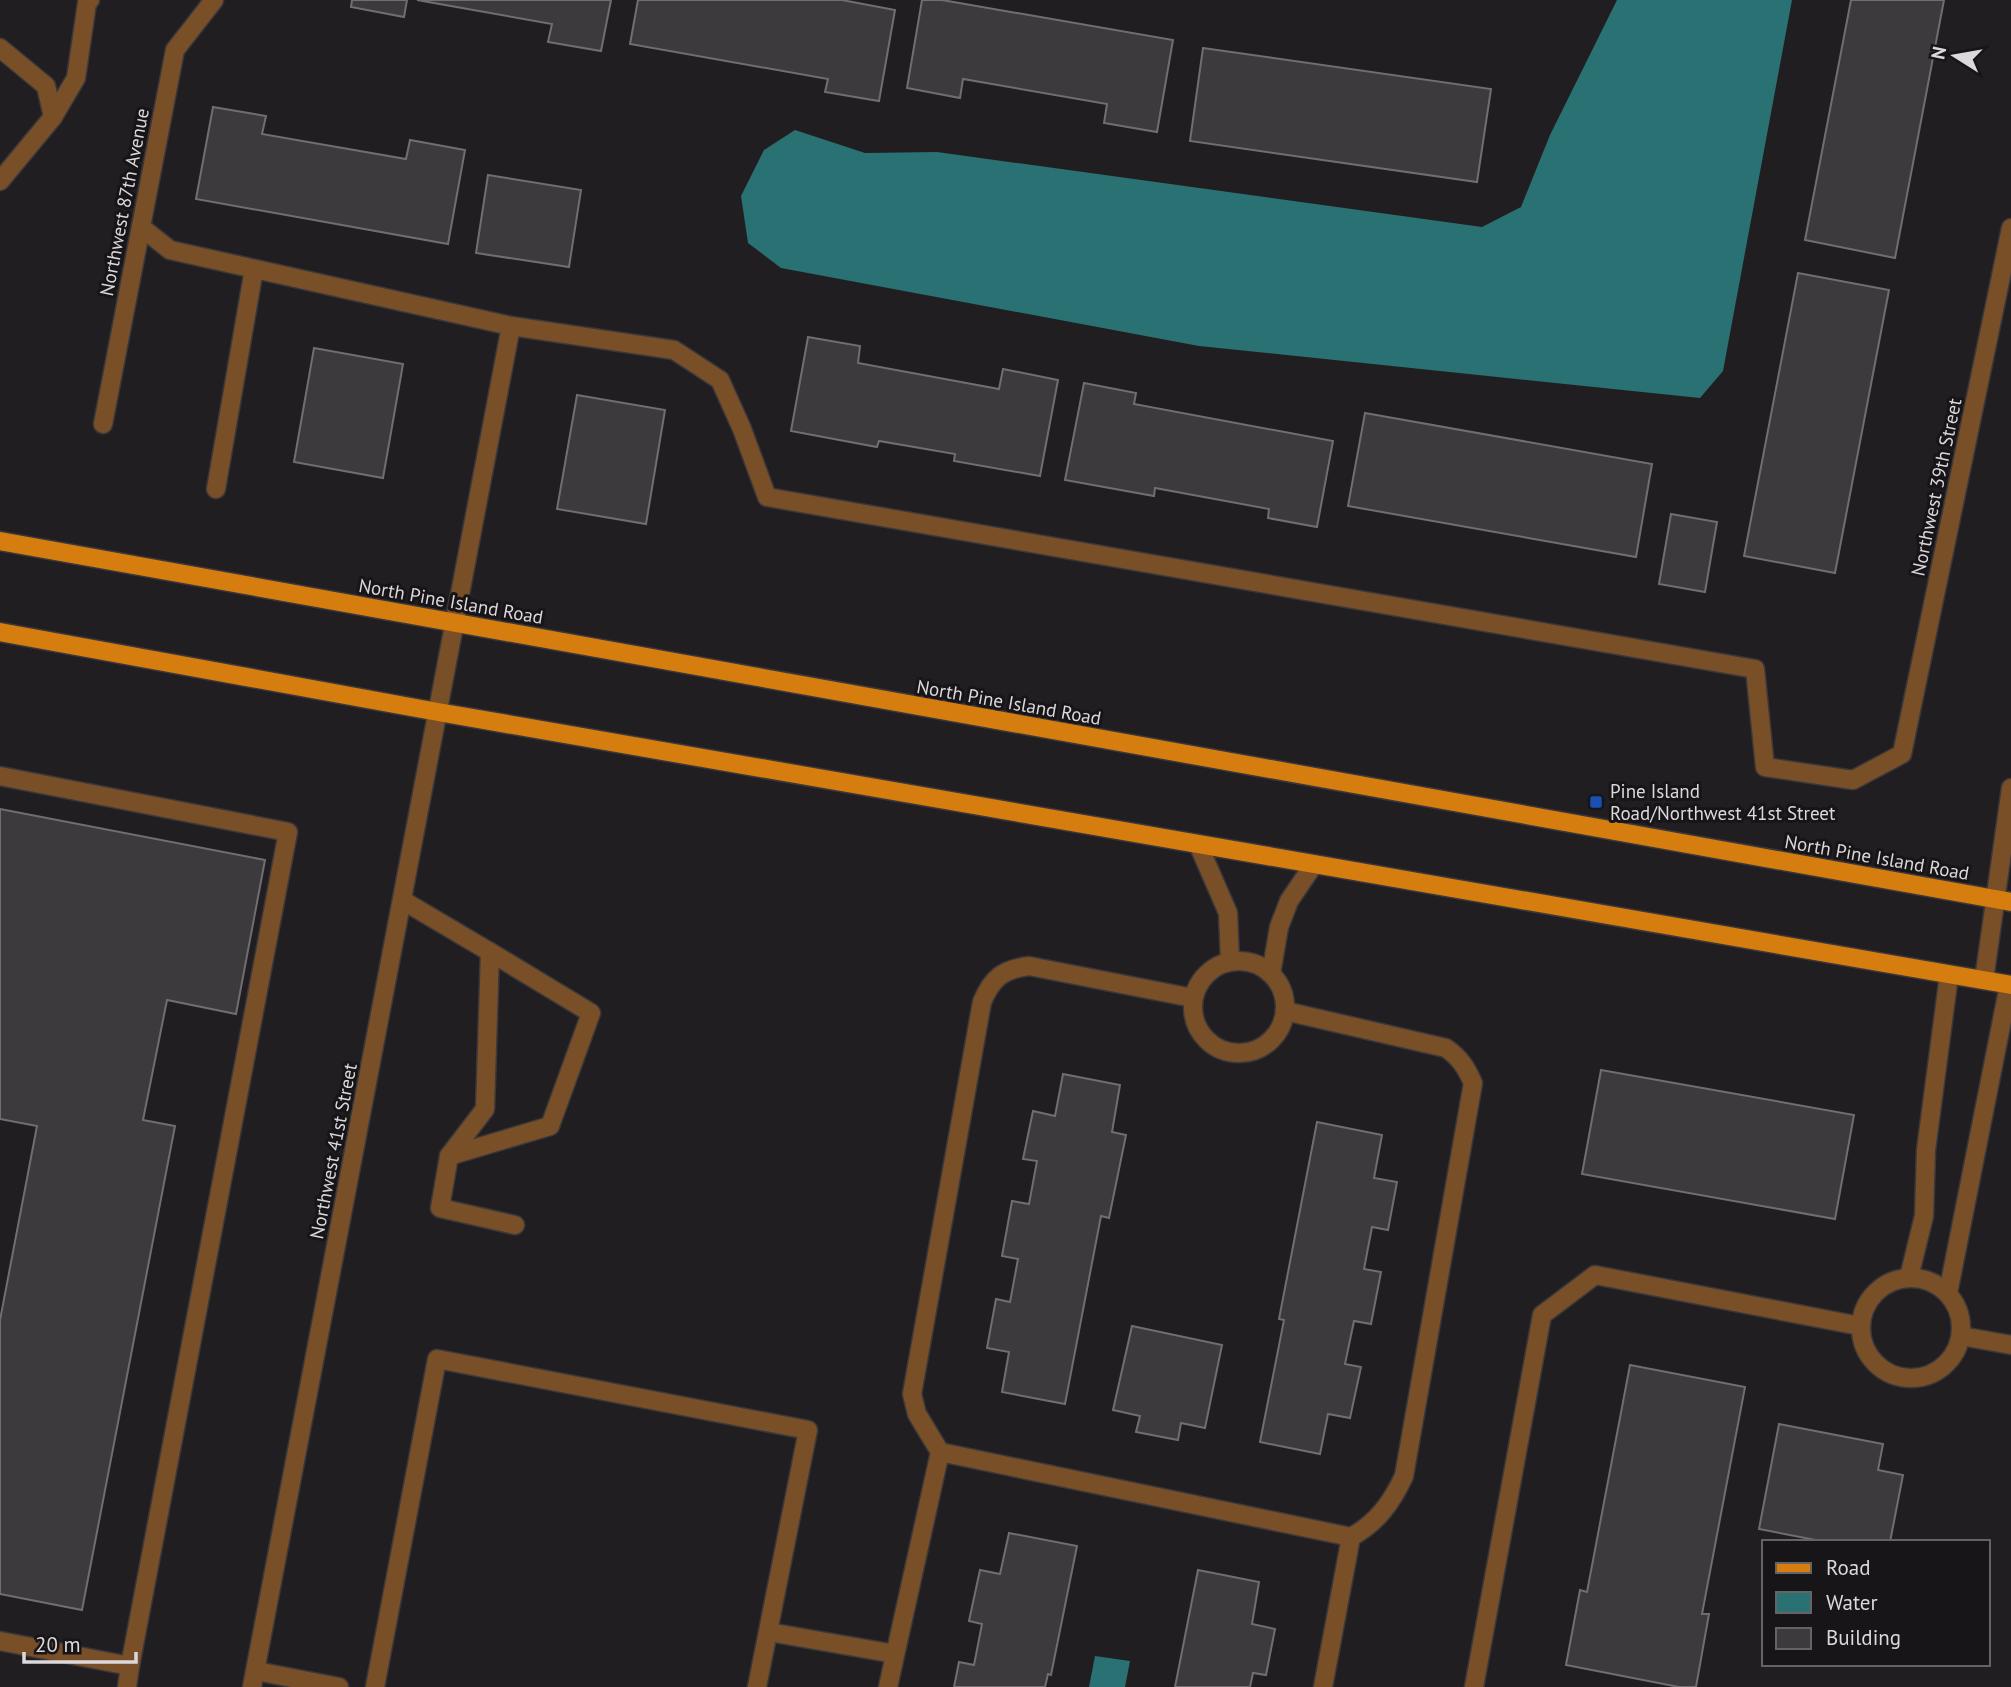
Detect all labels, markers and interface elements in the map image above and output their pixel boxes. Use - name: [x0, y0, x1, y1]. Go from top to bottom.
- north arrow: [1920, 21, 1990, 91]
- text: N: [1925, 44, 1951, 61]
- street label: Northwest 87th Avenue: [94, 106, 154, 298]
- street label: Northwest 39th Street: [1905, 395, 1967, 578]
- street label: North Pine Island Road: [357, 573, 545, 629]
- street label: North Pine Island Road: [915, 674, 1103, 730]
- place label: Pine Island Road/Northwest 41st Street: [1610, 779, 1836, 825]
- marker: Pine Island Road/Northwest 41st Street: [1588, 794, 1604, 810]
- street label: North Pine Island Road: [1783, 829, 1971, 885]
- street label: Northwest 41st Street: [304, 1061, 362, 1241]
- legend: [1762, 1540, 1990, 1666]
- text: Road: [1826, 1554, 1870, 1581]
- text: Water: [1826, 1589, 1878, 1616]
- scale bar: [24, 1620, 136, 1664]
- text: Building: [1826, 1624, 1901, 1651]
- text: 20 m: [35, 1631, 81, 1658]

